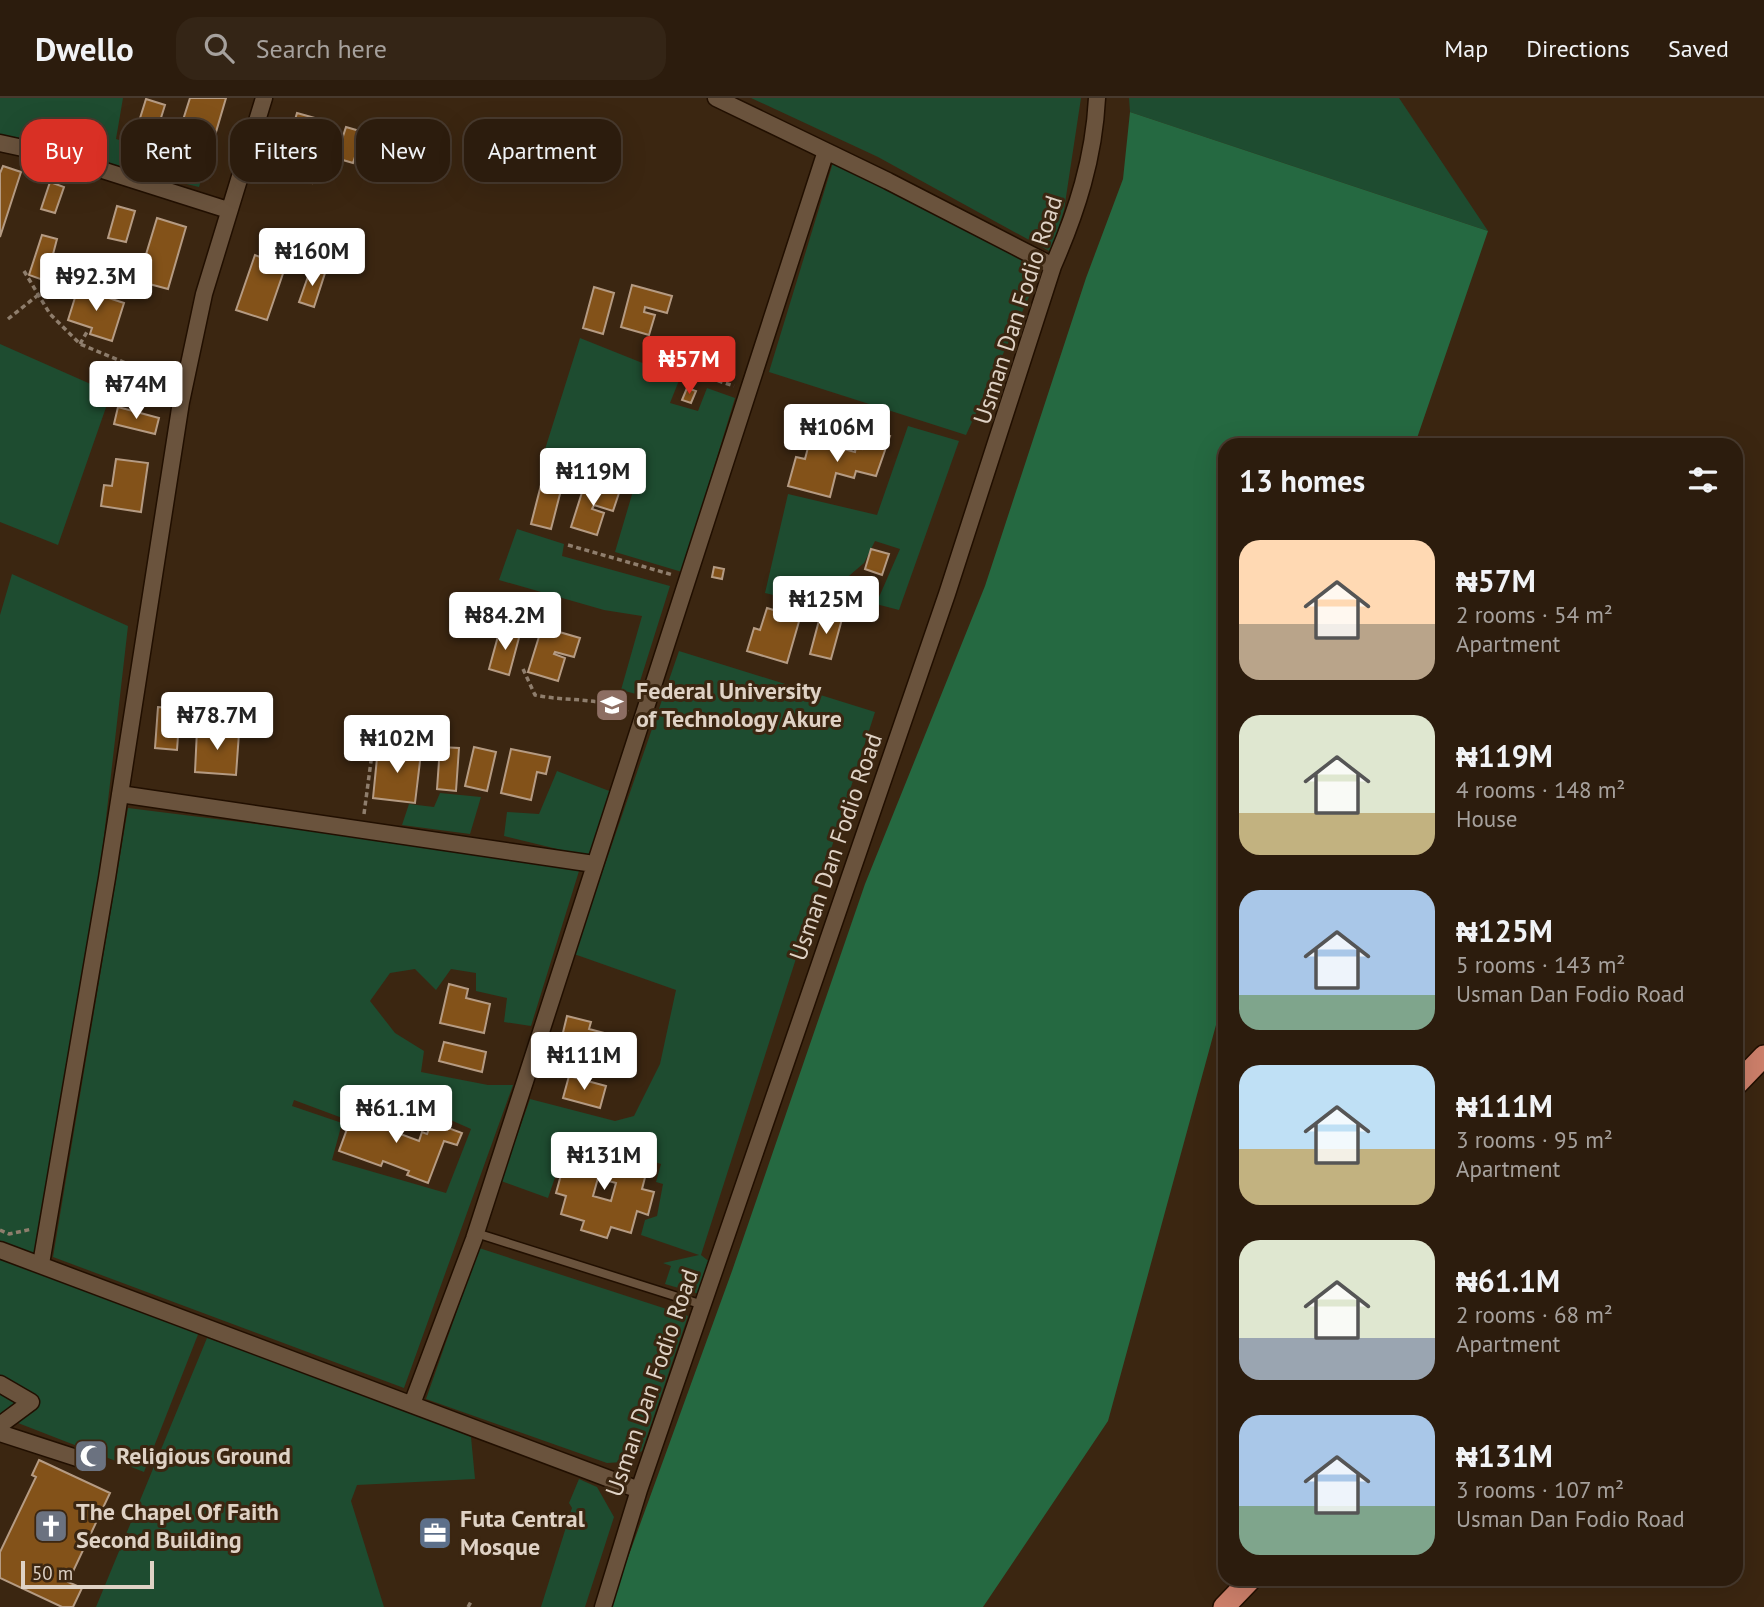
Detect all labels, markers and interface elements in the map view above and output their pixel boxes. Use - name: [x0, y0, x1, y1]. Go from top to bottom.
- search box: [176, 17, 666, 80]
- text: Dwello: [35, 27, 134, 70]
- icon: search: [200, 29, 238, 67]
- text: Search here: [256, 32, 387, 65]
- text: Map: [1444, 33, 1488, 64]
- text: Directions: [1526, 33, 1630, 64]
- text: Saved: [1668, 33, 1729, 64]
- chip: Buy: [21, 119, 107, 182]
- chip: Rent: [121, 119, 216, 182]
- chip: Filters: [230, 119, 342, 182]
- chip: New: [356, 119, 450, 182]
- chip: Apartment: [464, 119, 621, 182]
- street label: Usman Dan Fodio Road: [966, 192, 1069, 428]
- pin: ₦160M: [263, 228, 361, 288]
- text: ₦160M: [275, 236, 349, 265]
- pin: ₦92.3M: [39, 254, 153, 313]
- text: ₦92.3M: [56, 261, 136, 290]
- pin: ₦57M: [648, 336, 730, 396]
- text: ₦57M: [658, 344, 720, 373]
- pin: ₦74M: [95, 362, 177, 421]
- text: ₦74M: [105, 369, 167, 398]
- pin: ₦106M: [788, 404, 886, 464]
- text: ₦106M: [800, 412, 874, 441]
- pin: ₦119M: [544, 448, 642, 508]
- text: ₦119M: [556, 456, 630, 485]
- text: 13 homes: [1239, 461, 1365, 500]
- icon: filters: [1684, 461, 1722, 499]
- text: ₦57M: [1456, 561, 1536, 600]
- icon: home: [1295, 568, 1379, 652]
- pin: ₦125M: [777, 576, 875, 636]
- text: ₦125M: [789, 584, 863, 613]
- pin: ₦84.2M: [448, 592, 562, 652]
- text: ₦84.2M: [465, 600, 545, 629]
- text: 2 rooms · 54 m²: [1456, 600, 1613, 629]
- text: Apartment: [1456, 629, 1560, 658]
- place label: Federal University of Technology Akure: [636, 675, 842, 734]
- school or university icon: Federal University of Technology Akure: [593, 686, 631, 724]
- pin: ₦78.7M: [160, 692, 274, 752]
- text: ₦78.7M: [177, 700, 257, 729]
- pin: ₦102M: [348, 716, 446, 775]
- text: ₦102M: [360, 723, 434, 752]
- street label: Usman Dan Fodio Road: [782, 729, 889, 965]
- text: ₦119M: [1456, 736, 1553, 775]
- icon: home: [1295, 743, 1379, 827]
- text: 4 rooms · 148 m²: [1456, 775, 1625, 804]
- text: House: [1456, 804, 1518, 833]
- text: ₦125M: [1456, 911, 1553, 950]
- icon: home: [1295, 918, 1379, 1002]
- text: 5 rooms · 143 m²: [1456, 950, 1625, 979]
- text: Usman Dan Fodio Road: [1456, 979, 1685, 1008]
- pin: ₦111M: [535, 1032, 633, 1092]
- text: ₦111M: [547, 1040, 621, 1069]
- pin: ₦61.1M: [339, 1086, 453, 1145]
- text: ₦111M: [1456, 1086, 1553, 1125]
- text: ₦61.1M: [356, 1093, 436, 1122]
- icon: home: [1295, 1093, 1379, 1177]
- text: 3 rooms · 95 m²: [1456, 1125, 1613, 1154]
- pin: ₦131M: [555, 1132, 653, 1192]
- text: ₦131M: [567, 1140, 641, 1169]
- text: Apartment: [1456, 1154, 1560, 1183]
- text: ₦61.1M: [1456, 1261, 1560, 1300]
- street label: Usman Dan Fodio Road: [598, 1265, 705, 1501]
- icon: home: [1295, 1268, 1379, 1352]
- text: 2 rooms · 68 m²: [1456, 1300, 1613, 1329]
- text: Apartment: [1456, 1329, 1560, 1358]
- text: ₦131M: [1456, 1436, 1553, 1475]
- mosque icon: Religious Ground: [72, 1437, 110, 1475]
- place label: Religious Ground: [116, 1440, 291, 1471]
- icon: home: [1295, 1443, 1379, 1527]
- text: 3 rooms · 107 m²: [1456, 1475, 1624, 1504]
- place label: The Chapel Of Faith Second Building: [76, 1496, 279, 1555]
- place label: Futa Central Mosque: [460, 1503, 586, 1562]
- text: Usman Dan Fodio Road: [1456, 1504, 1685, 1533]
- church icon: The Chapel Of Faith Second Building: [32, 1507, 70, 1545]
- office icon: Futa Central Mosque: [416, 1514, 454, 1552]
- scale bar: [21, 1558, 154, 1590]
- text: 50 m: [32, 1561, 73, 1585]

